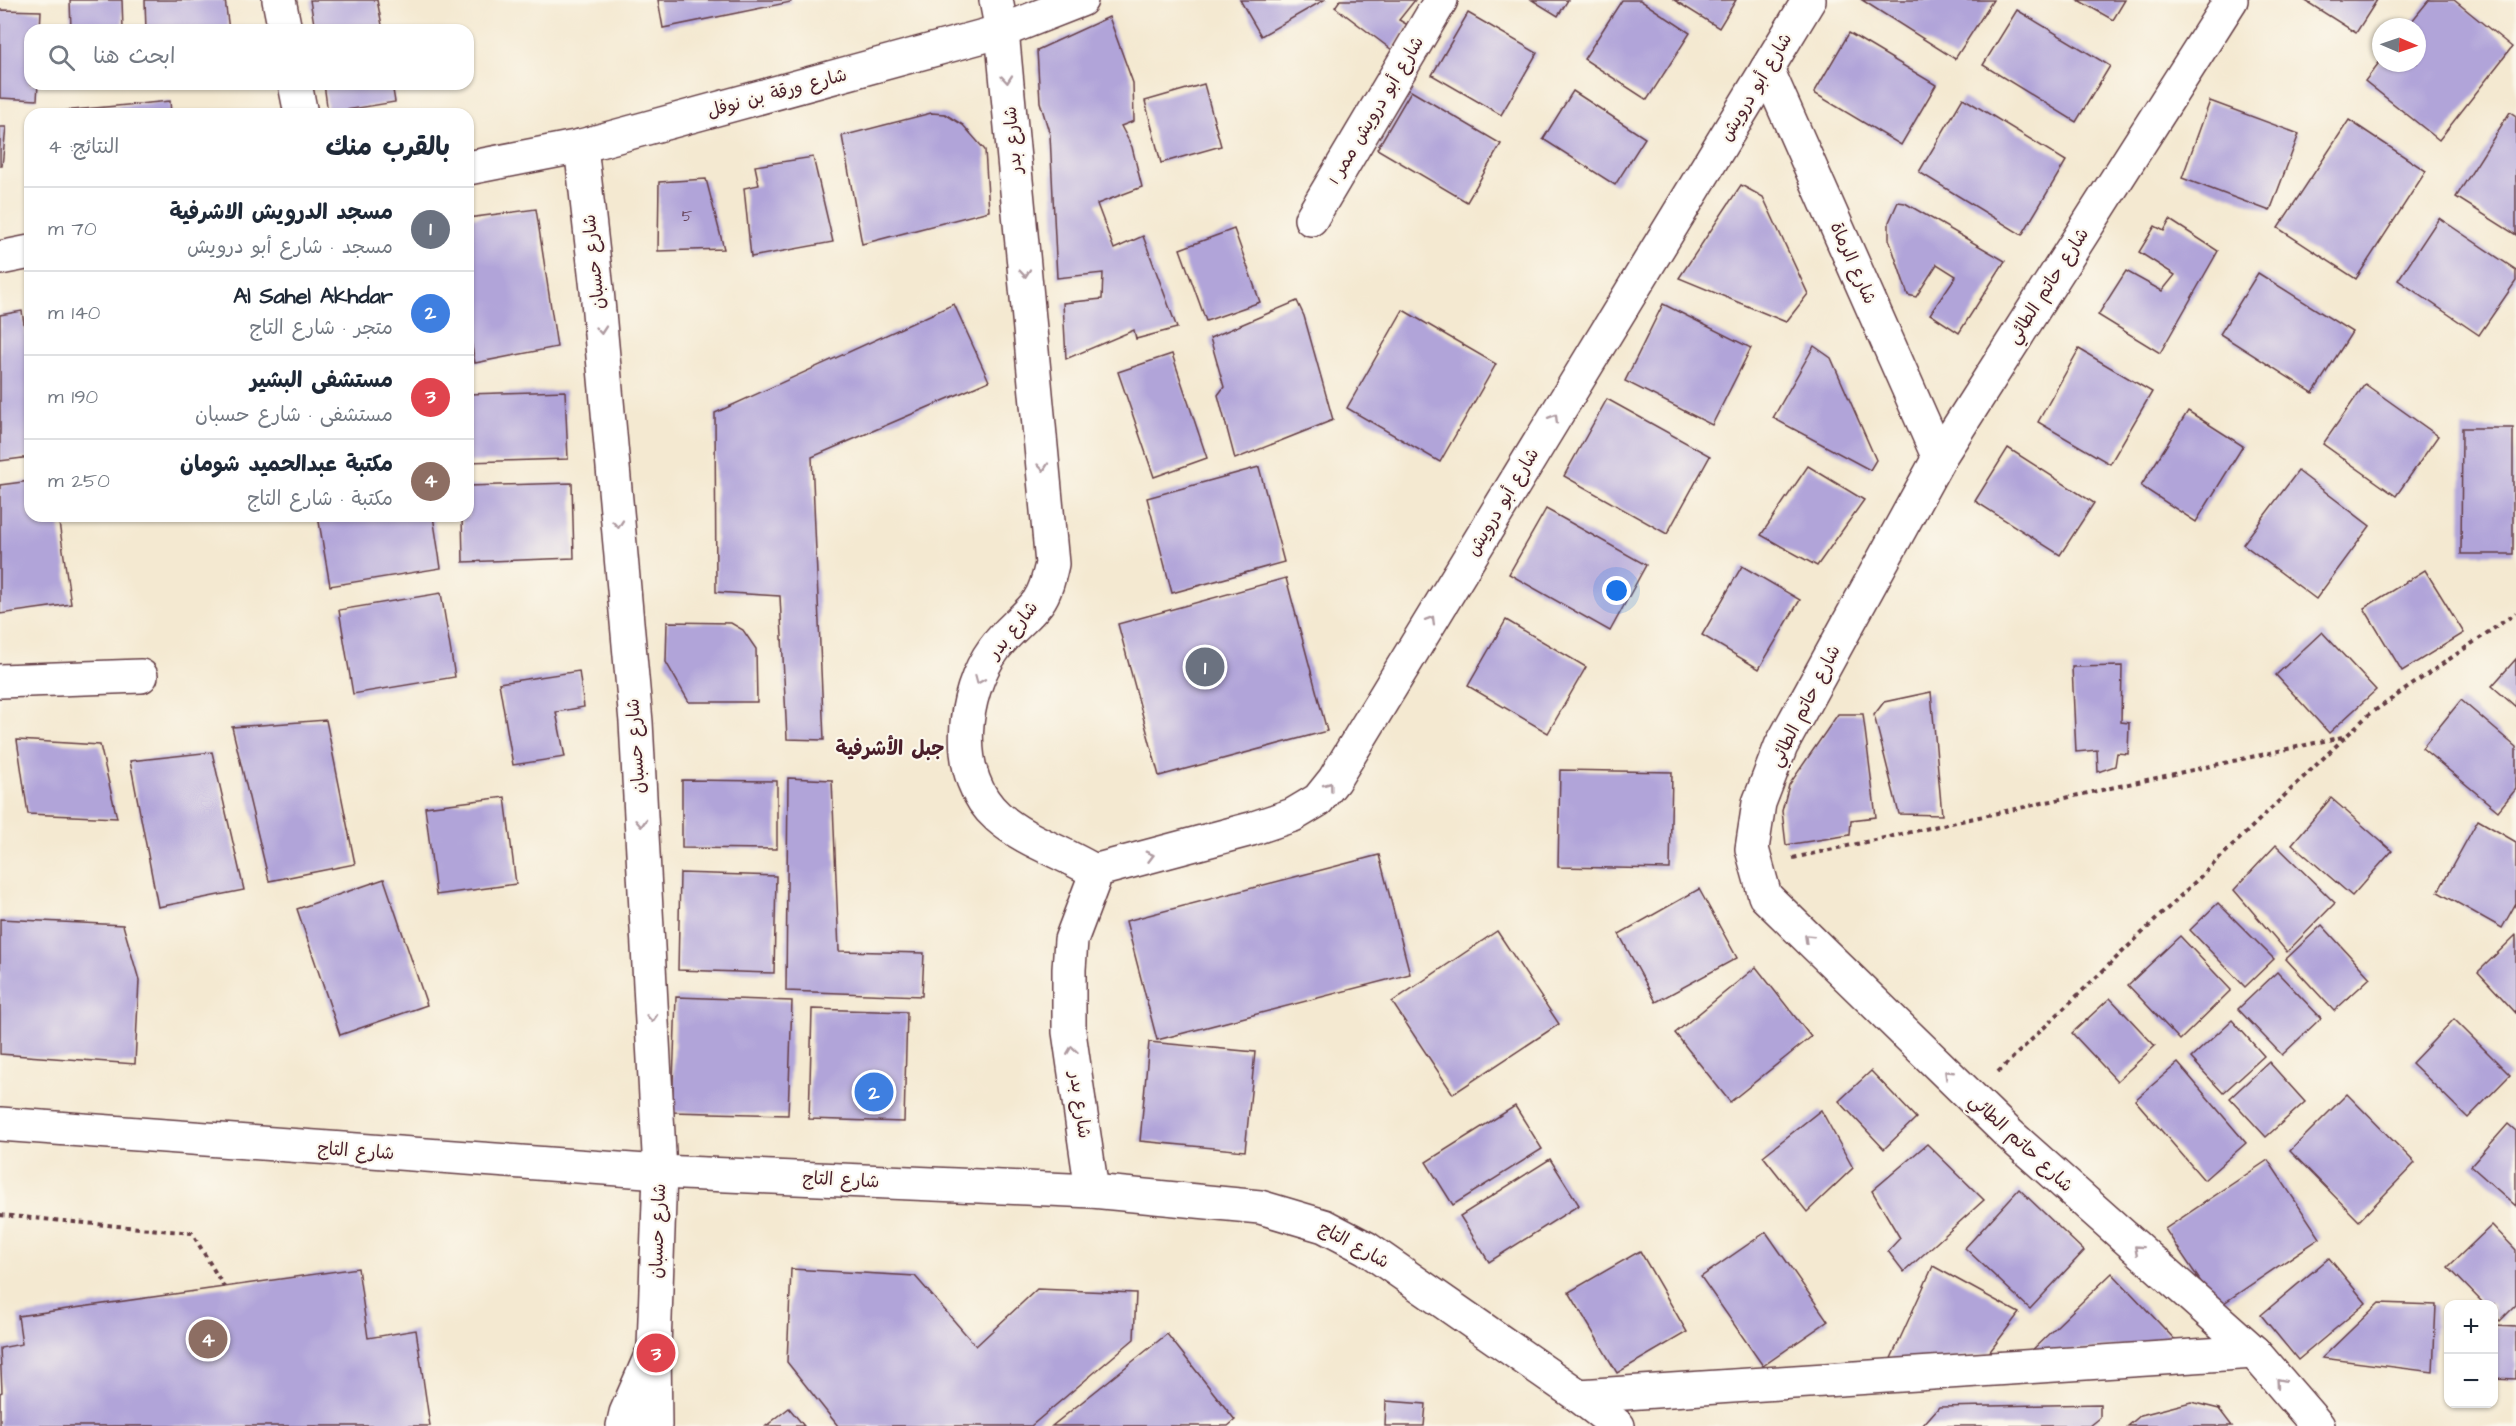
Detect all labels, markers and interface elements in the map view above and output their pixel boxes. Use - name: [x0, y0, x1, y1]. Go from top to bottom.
- north arrow: [2372, 18, 2426, 72]
- search box: [24, 24, 474, 90]
- street label: شارع أبو درويش: [1714, 28, 1798, 146]
- street label: شارع أبو درويش ممر 1: [1322, 32, 1430, 188]
- icon: search: [45, 41, 78, 74]
- text: ابحث هنا: [93, 41, 175, 72]
- street label: شارع ورقة بن نوفل: [704, 62, 850, 124]
- one-way arrow: [1000, 74, 1013, 83]
- street label: شارع بدر: [998, 105, 1029, 177]
- text: بالقرب منك: [326, 129, 450, 165]
- text: النتائج: 4: [48, 133, 119, 161]
- text: مسجد الدرويش الاشرفية: [169, 197, 393, 228]
- house number: 5: [682, 206, 693, 227]
- street label: شارع حسبان: [577, 213, 611, 311]
- text: 70 m: [48, 215, 97, 243]
- text: 1: [429, 215, 432, 243]
- street label: شارع الرماة: [1824, 218, 1882, 308]
- street label: شارع حاتم الطائي: [2001, 223, 2097, 351]
- text: مسجد · شارع أبو درويش: [187, 233, 393, 261]
- one-way arrow: [1018, 268, 1031, 277]
- text: Al Sahel Akhdar: [233, 281, 393, 312]
- text: 140 m: [48, 299, 100, 327]
- text: 2: [425, 299, 436, 327]
- text: متجر · شارع التاج: [250, 314, 393, 342]
- one-way arrow: [594, 325, 607, 334]
- text: مستشفى البشير: [250, 365, 393, 396]
- text: 190 m: [48, 383, 98, 411]
- text: 3: [425, 383, 436, 411]
- text: مستشفى · شارع حسبان: [195, 401, 393, 429]
- one-way arrow: [1547, 414, 1559, 424]
- street label: شارع أبو درويش: [1461, 443, 1545, 561]
- text: مكتبة عبدالحميد شومان: [180, 449, 393, 480]
- one-way arrow: [1036, 462, 1049, 471]
- text: 250 m: [48, 467, 110, 495]
- text: 4: [424, 467, 437, 495]
- text: مكتبة · شارع التاج: [247, 485, 393, 513]
- one-way arrow: [611, 519, 624, 528]
- your location: [1602, 576, 1631, 605]
- street label: شارع بدر: [981, 596, 1044, 666]
- one-way arrow: [1423, 616, 1435, 626]
- street label: شارع حاتم الطائي: [1763, 641, 1849, 773]
- pin: 1: [1186, 644, 1224, 690]
- one-way arrow: [974, 673, 986, 684]
- street label: شارع حسبان: [620, 698, 652, 794]
- district label: جبل الأشرفية: [836, 735, 944, 763]
- one-way arrow: [1321, 782, 1332, 793]
- one-way arrow: [634, 818, 647, 828]
- one-way arrow: [1145, 850, 1155, 863]
- one-way arrow: [1805, 934, 1815, 945]
- one-way arrow: [645, 1013, 658, 1022]
- one-way arrow: [1066, 1046, 1078, 1055]
- street label: شارع بدر: [1063, 1068, 1097, 1140]
- pin: 2: [854, 1070, 894, 1114]
- one-way arrow: [1944, 1071, 1955, 1082]
- street label: شارع حاتم الطائي: [1961, 1088, 2078, 1200]
- street label: شارع التاج: [317, 1136, 395, 1166]
- street label: شارع التاج: [802, 1166, 880, 1194]
- street label: شارع حسبان: [644, 1183, 672, 1279]
- street label: شارع التاج: [1314, 1215, 1394, 1275]
- one-way arrow: [2134, 1245, 2145, 1256]
- map controls: [2444, 1300, 2498, 1408]
- button: +: [2444, 1300, 2498, 1354]
- pin: 4: [188, 1316, 228, 1362]
- pin: 3: [636, 1330, 676, 1376]
- button: −: [2444, 1354, 2498, 1408]
- one-way arrow: [2276, 1378, 2287, 1389]

